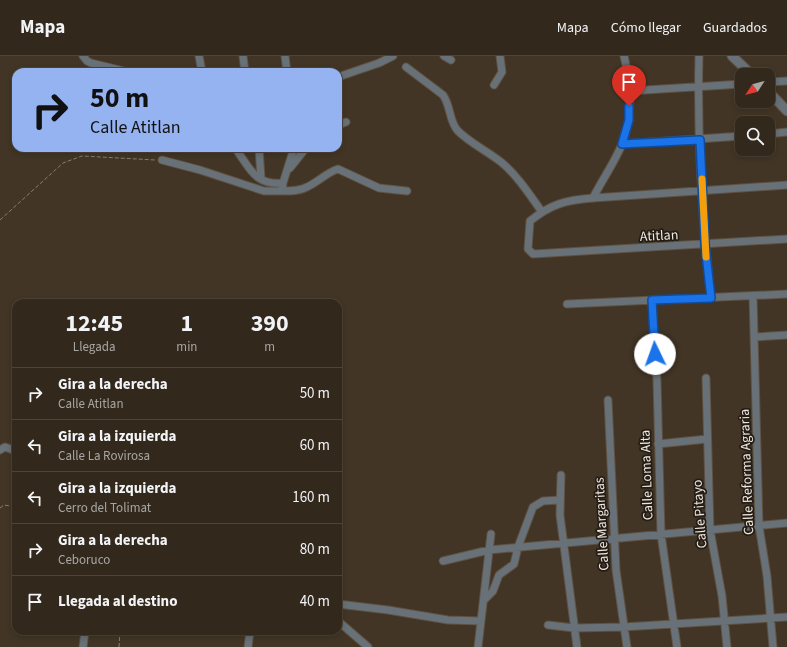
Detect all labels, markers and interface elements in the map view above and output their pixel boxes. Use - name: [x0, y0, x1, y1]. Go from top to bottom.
- text: Mapa: [20, 14, 65, 41]
- text: Mapa: [557, 18, 589, 38]
- text: Cómo llegar: [611, 18, 681, 38]
- text: Guardados: [703, 18, 767, 38]
- pin: [612, 65, 646, 106]
- north arrow: [735, 68, 775, 108]
- map controls: [735, 68, 775, 156]
- icon: arrive: [618, 71, 640, 93]
- text: 50 m: [90, 78, 149, 118]
- icon: right: [24, 84, 76, 136]
- text: Calle Atitlan: [90, 115, 181, 140]
- button: search: [735, 116, 775, 156]
- street label: Atitlan: [639, 225, 679, 247]
- text: 12:45: [65, 306, 123, 341]
- text: 1: [181, 306, 193, 341]
- text: 390: [251, 306, 289, 341]
- position arrow: [634, 333, 676, 375]
- text: Llegada: [73, 338, 115, 356]
- text: min: [176, 338, 197, 356]
- text: m: [264, 338, 275, 356]
- text: Gira a la derecha: [58, 374, 168, 395]
- icon: right: [24, 383, 46, 405]
- text: 50 m: [300, 383, 330, 404]
- text: Calle Atitlan: [58, 395, 124, 413]
- street label: Calle Reforma Agraria: [735, 409, 759, 535]
- text: Gira a la izquierda: [58, 426, 177, 447]
- street label: Calle Loma Alta: [635, 429, 659, 520]
- icon: left: [24, 435, 46, 457]
- text: 60 m: [300, 435, 330, 456]
- text: Calle La Rovirosa: [58, 447, 150, 465]
- street label: Calle Margaritas: [590, 477, 614, 571]
- text: Gira a la izquierda: [58, 478, 177, 499]
- street label: Calle Pitayo: [688, 479, 712, 549]
- icon: left: [24, 487, 46, 509]
- text: 160 m: [292, 487, 330, 508]
- text: Cerro del Tolimat: [58, 499, 151, 517]
- text: Gira a la derecha: [58, 530, 168, 551]
- icon: right: [24, 539, 46, 561]
- text: 80 m: [300, 539, 330, 560]
- text: Ceboruco: [58, 551, 110, 569]
- icon: arrive: [24, 591, 46, 613]
- text: Llegada al destino: [58, 591, 178, 612]
- text: 40 m: [300, 591, 330, 612]

